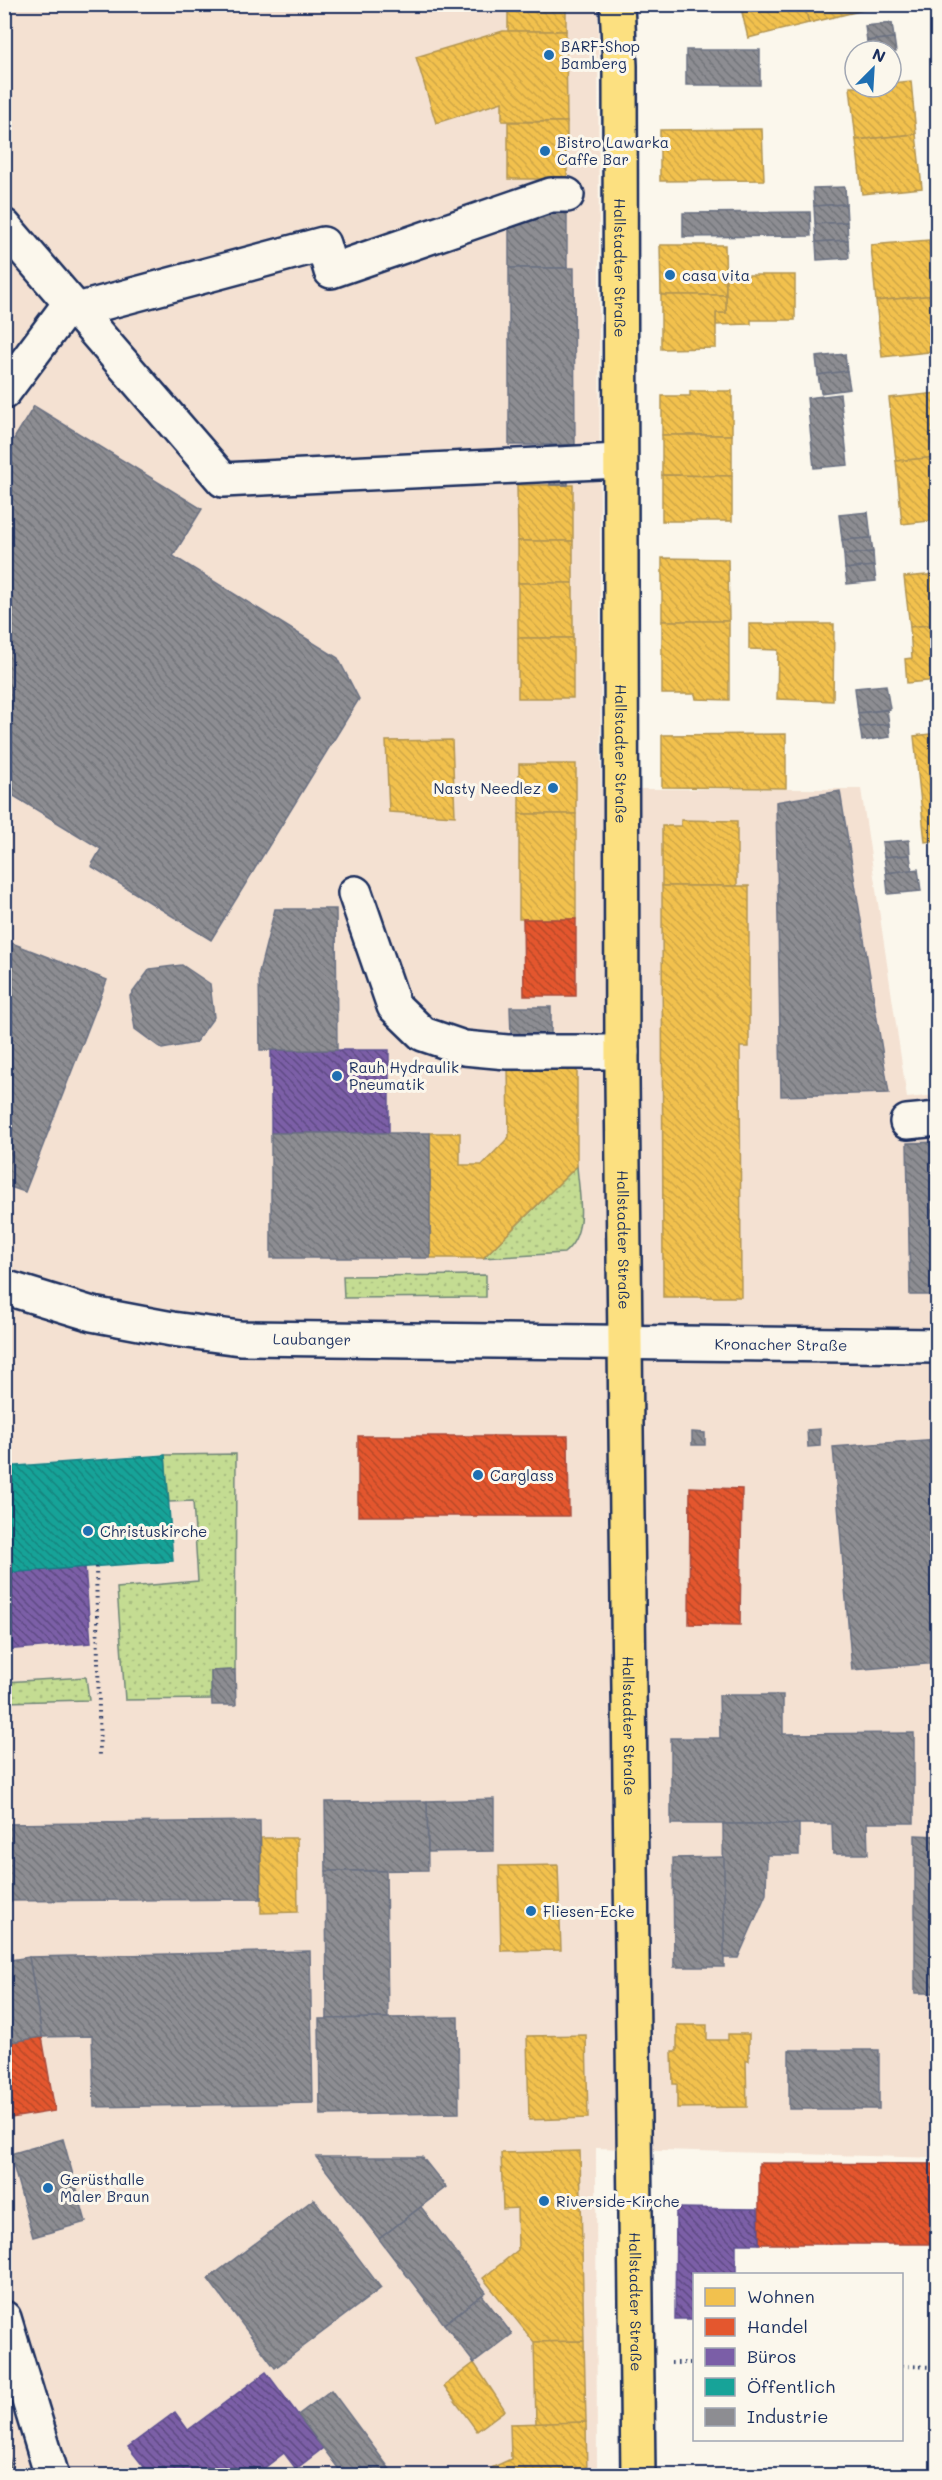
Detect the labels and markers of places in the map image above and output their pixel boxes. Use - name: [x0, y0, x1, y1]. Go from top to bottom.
- place label: BARF-Shop Bamberg: [561, 36, 640, 73]
- marker: BARF-Shop Bamberg: [542, 48, 556, 62]
- place label: Bistro Lawarka Caffe Bar: [557, 132, 669, 169]
- marker: Bistro Lawarka Caffe Bar: [538, 144, 552, 158]
- place label: casa vita: [682, 265, 750, 285]
- marker: casa vita: [663, 268, 677, 282]
- place label: Nasty Needlez: [434, 778, 541, 798]
- marker: Nasty Needlez: [546, 781, 560, 795]
- place label: Rauh Hydraulik Pneumatik: [349, 1057, 459, 1094]
- marker: Rauh Hydraulik Pneumatik: [330, 1069, 344, 1083]
- place label: Carglass: [490, 1465, 554, 1485]
- marker: Carglass: [471, 1468, 485, 1482]
- place label: Christuskirche: [100, 1521, 207, 1541]
- marker: Christuskirche: [81, 1524, 95, 1538]
- place label: Fliesen-Ecke: [543, 1901, 635, 1921]
- marker: Fliesen-Ecke: [524, 1904, 538, 1918]
- place label: Gerüsthalle Maler Braun: [60, 2169, 149, 2206]
- marker: Gerüsthalle Maler Braun: [41, 2181, 55, 2195]
- place label: Riverside-Kirche: [556, 2191, 680, 2211]
- marker: Riverside-Kirche: [537, 2194, 551, 2208]

